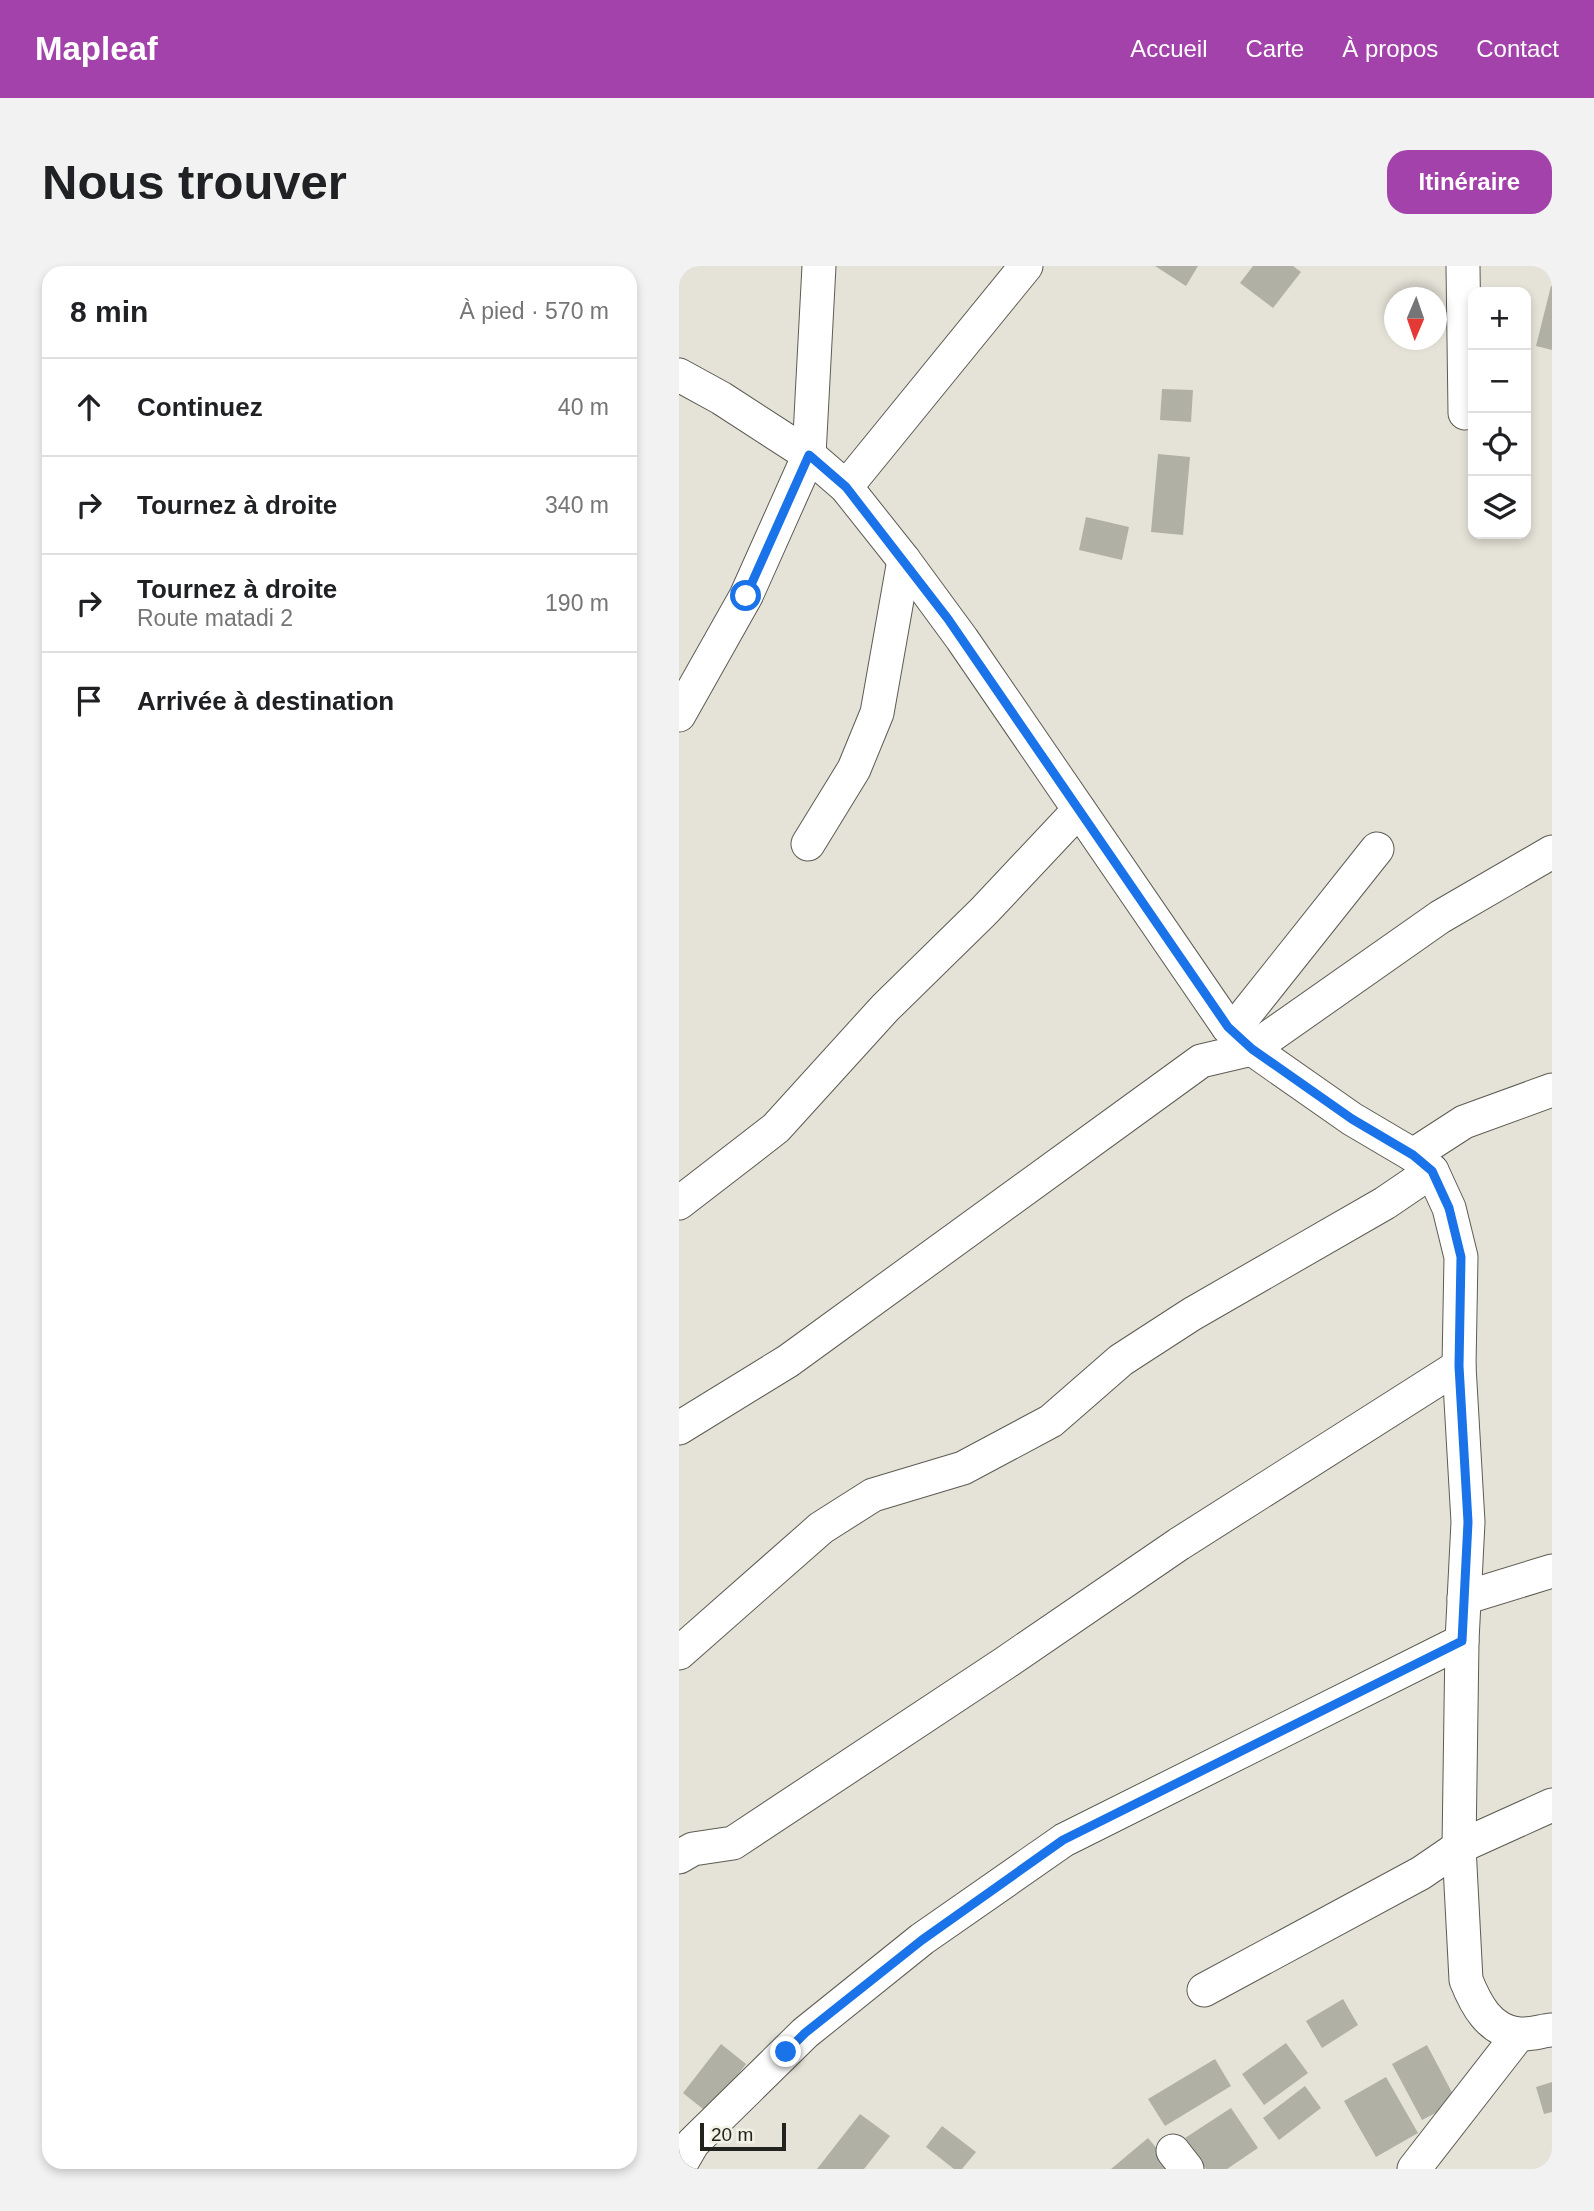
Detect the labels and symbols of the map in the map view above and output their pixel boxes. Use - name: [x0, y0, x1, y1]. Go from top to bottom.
- north arrow: [1384, 287, 1447, 350]
- route start: [730, 580, 761, 611]
- route end: [770, 2036, 801, 2067]
- scale bar: [700, 2120, 786, 2152]

